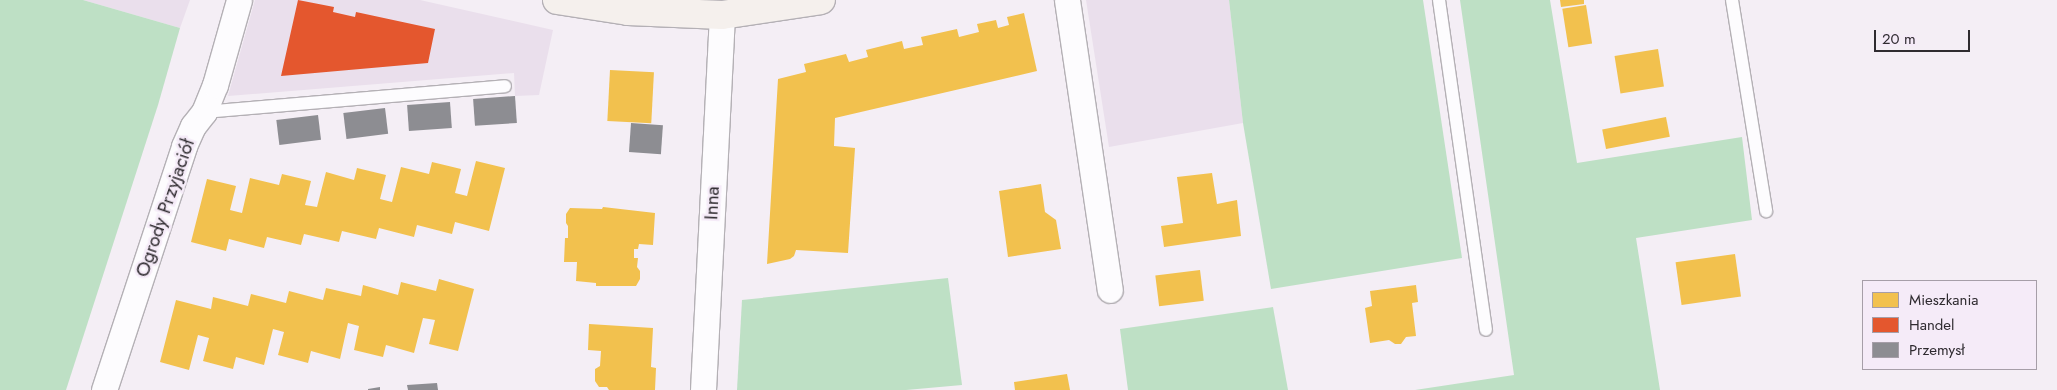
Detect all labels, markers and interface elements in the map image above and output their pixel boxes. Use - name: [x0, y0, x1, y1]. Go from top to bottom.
- scale bar: [1877, 20, 1973, 52]
- text: 20 m: [1882, 28, 1916, 50]
- street label: Ogrody Przyjaciół: [131, 136, 199, 280]
- street label: Inna: [700, 186, 724, 220]
- legend: [1862, 280, 2037, 370]
- text: Mieszkania: [1909, 289, 1979, 311]
- text: Handel: [1909, 314, 1955, 336]
- text: Przemysł: [1909, 339, 1965, 361]

